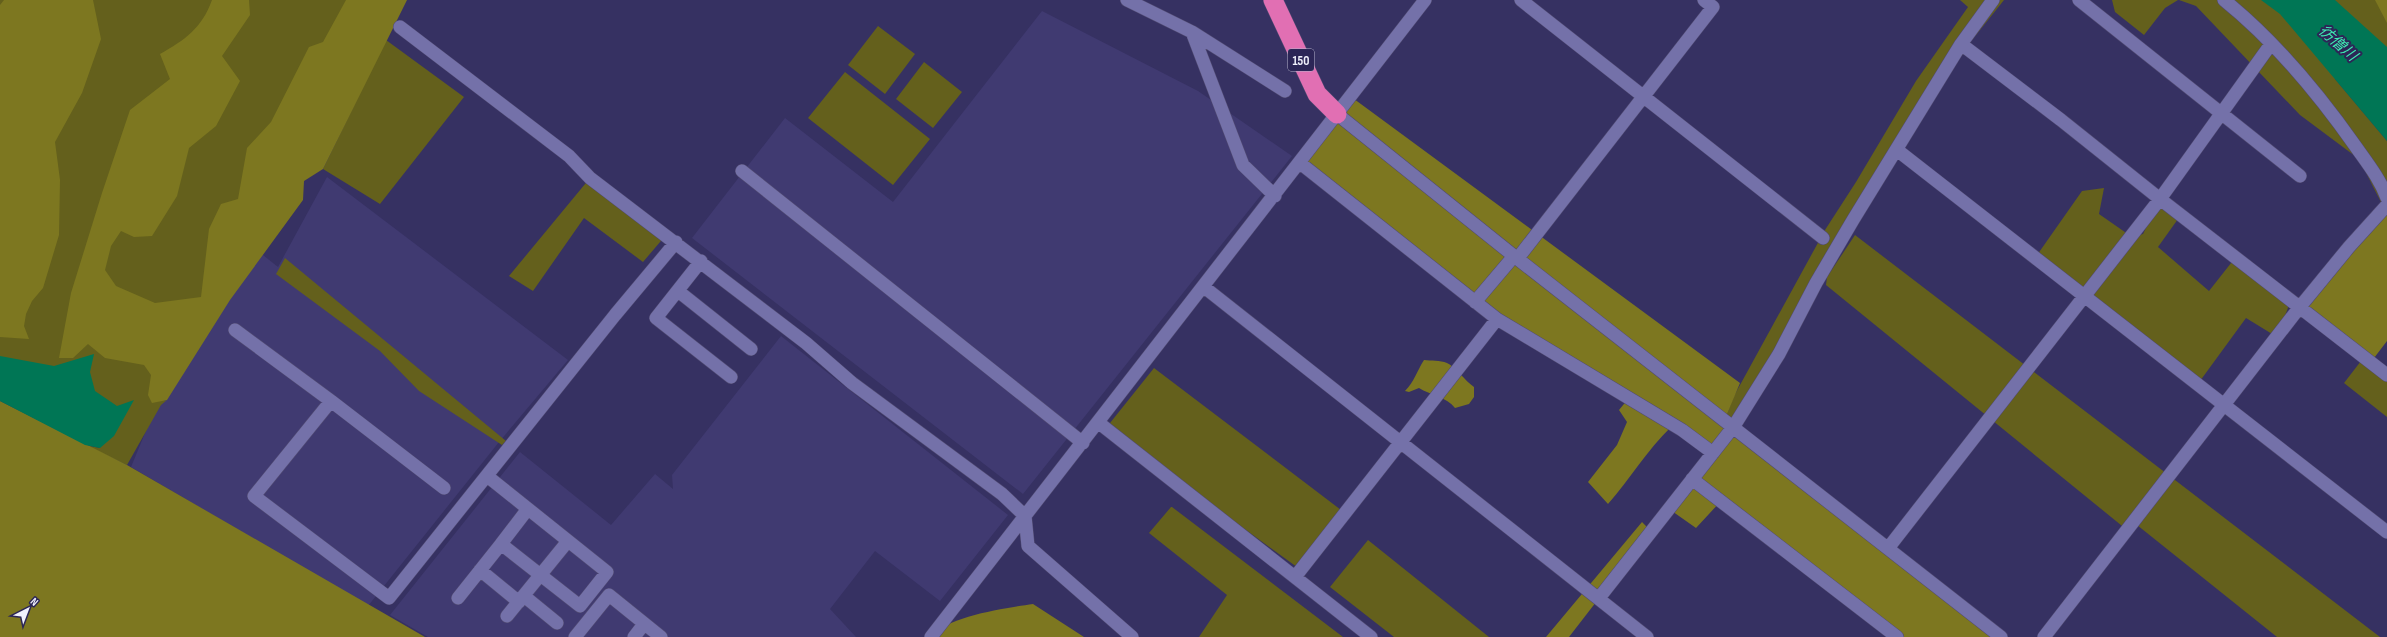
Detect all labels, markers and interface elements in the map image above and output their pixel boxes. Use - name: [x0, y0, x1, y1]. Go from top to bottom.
- water label: 彷僧川: [2314, 21, 2362, 67]
- road number: 150: [1288, 49, 1314, 71]
- north arrow: [8, 589, 48, 629]
- text: N: [28, 595, 41, 609]

